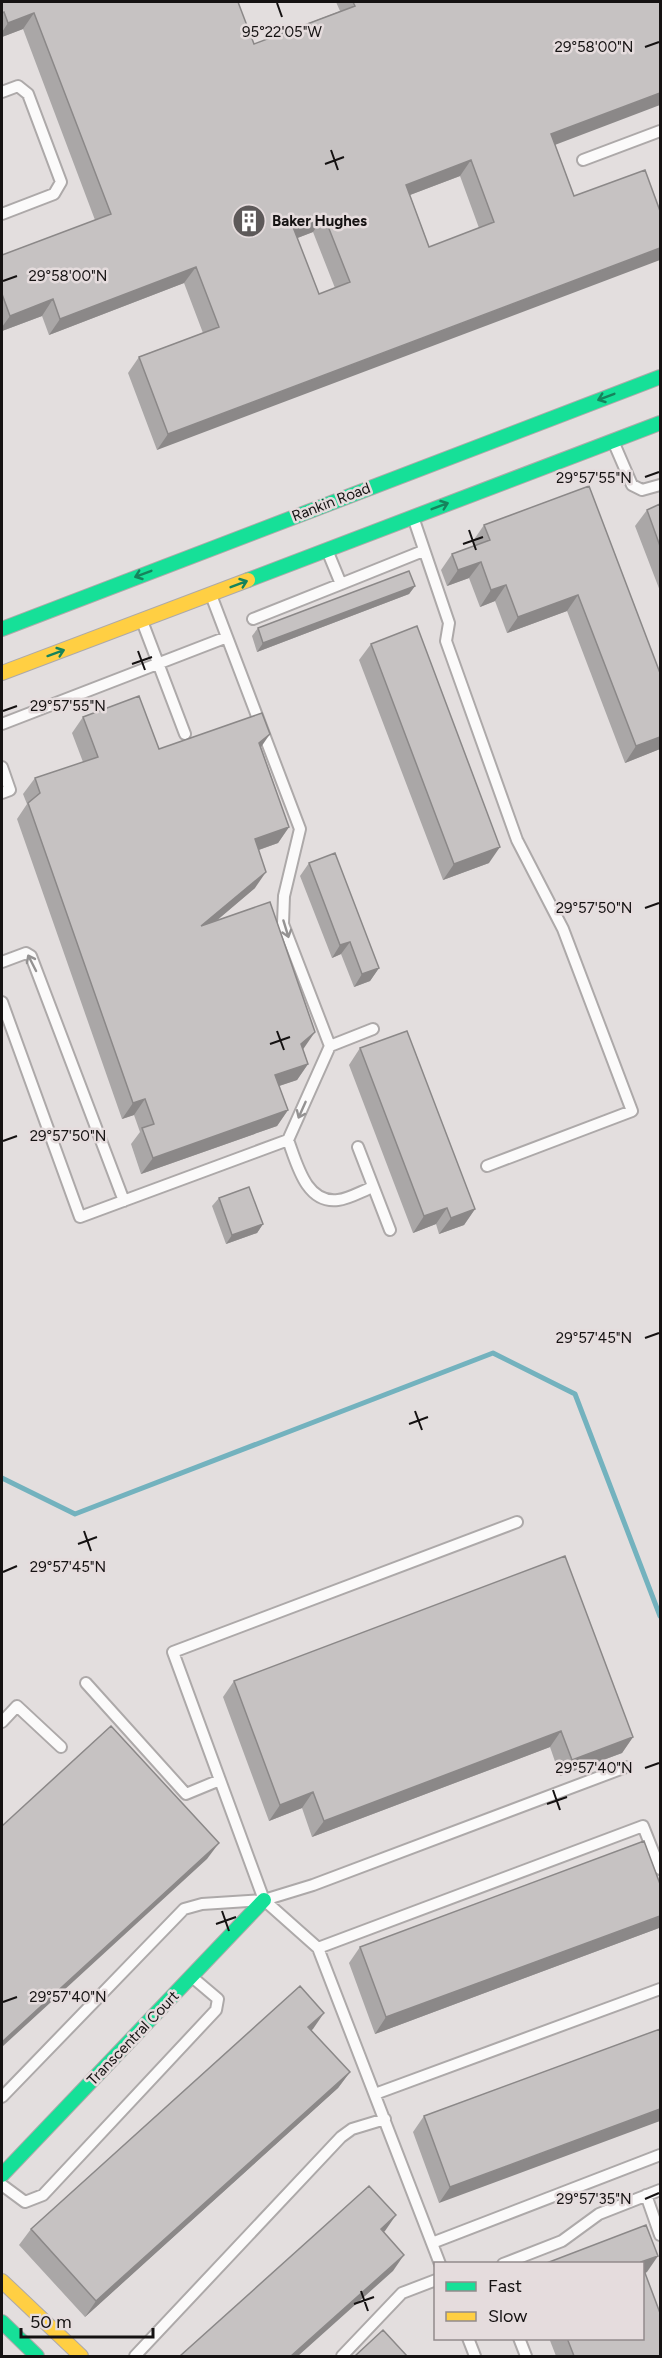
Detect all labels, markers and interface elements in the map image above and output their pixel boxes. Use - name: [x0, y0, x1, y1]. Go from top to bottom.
- text: 95°22'05"W: [242, 23, 323, 41]
- text: 29°58'00"N: [555, 38, 633, 56]
- building icon: Baker Hughes: [231, 203, 267, 239]
- place label: Baker Hughes: [272, 212, 367, 230]
- text: 29°58'00"N: [29, 267, 107, 285]
- one-way arrow: [597, 393, 616, 404]
- text: 29°57'55"N: [556, 469, 632, 487]
- street label: Rankin Road: [289, 479, 373, 525]
- one-way arrow: [430, 500, 449, 511]
- one-way arrow: [134, 570, 153, 581]
- one-way arrow: [229, 578, 248, 589]
- one-way arrow: [46, 646, 65, 657]
- text: 29°57'55"N: [30, 697, 106, 715]
- text: 29°57'50"N: [556, 899, 632, 917]
- one-way arrow: [281, 919, 292, 938]
- one-way arrow: [26, 954, 38, 972]
- one-way arrow: [296, 1100, 307, 1118]
- text: 29°57'50"N: [30, 1127, 106, 1145]
- text: 29°57'45"N: [556, 1329, 632, 1347]
- text: 29°57'45"N: [30, 1558, 106, 1576]
- text: 29°57'40"N: [555, 1759, 633, 1777]
- street label: Transcentral Court: [83, 1987, 183, 2089]
- text: 29°57'40"N: [29, 1988, 107, 2006]
- text: 29°57'35"N: [556, 2190, 632, 2208]
- legend: [434, 2262, 644, 2340]
- text: Fast: [488, 2275, 522, 2297]
- scale bar: [21, 2301, 153, 2339]
- text: Slow: [488, 2305, 527, 2327]
- text: 50 m: [30, 2311, 72, 2333]

